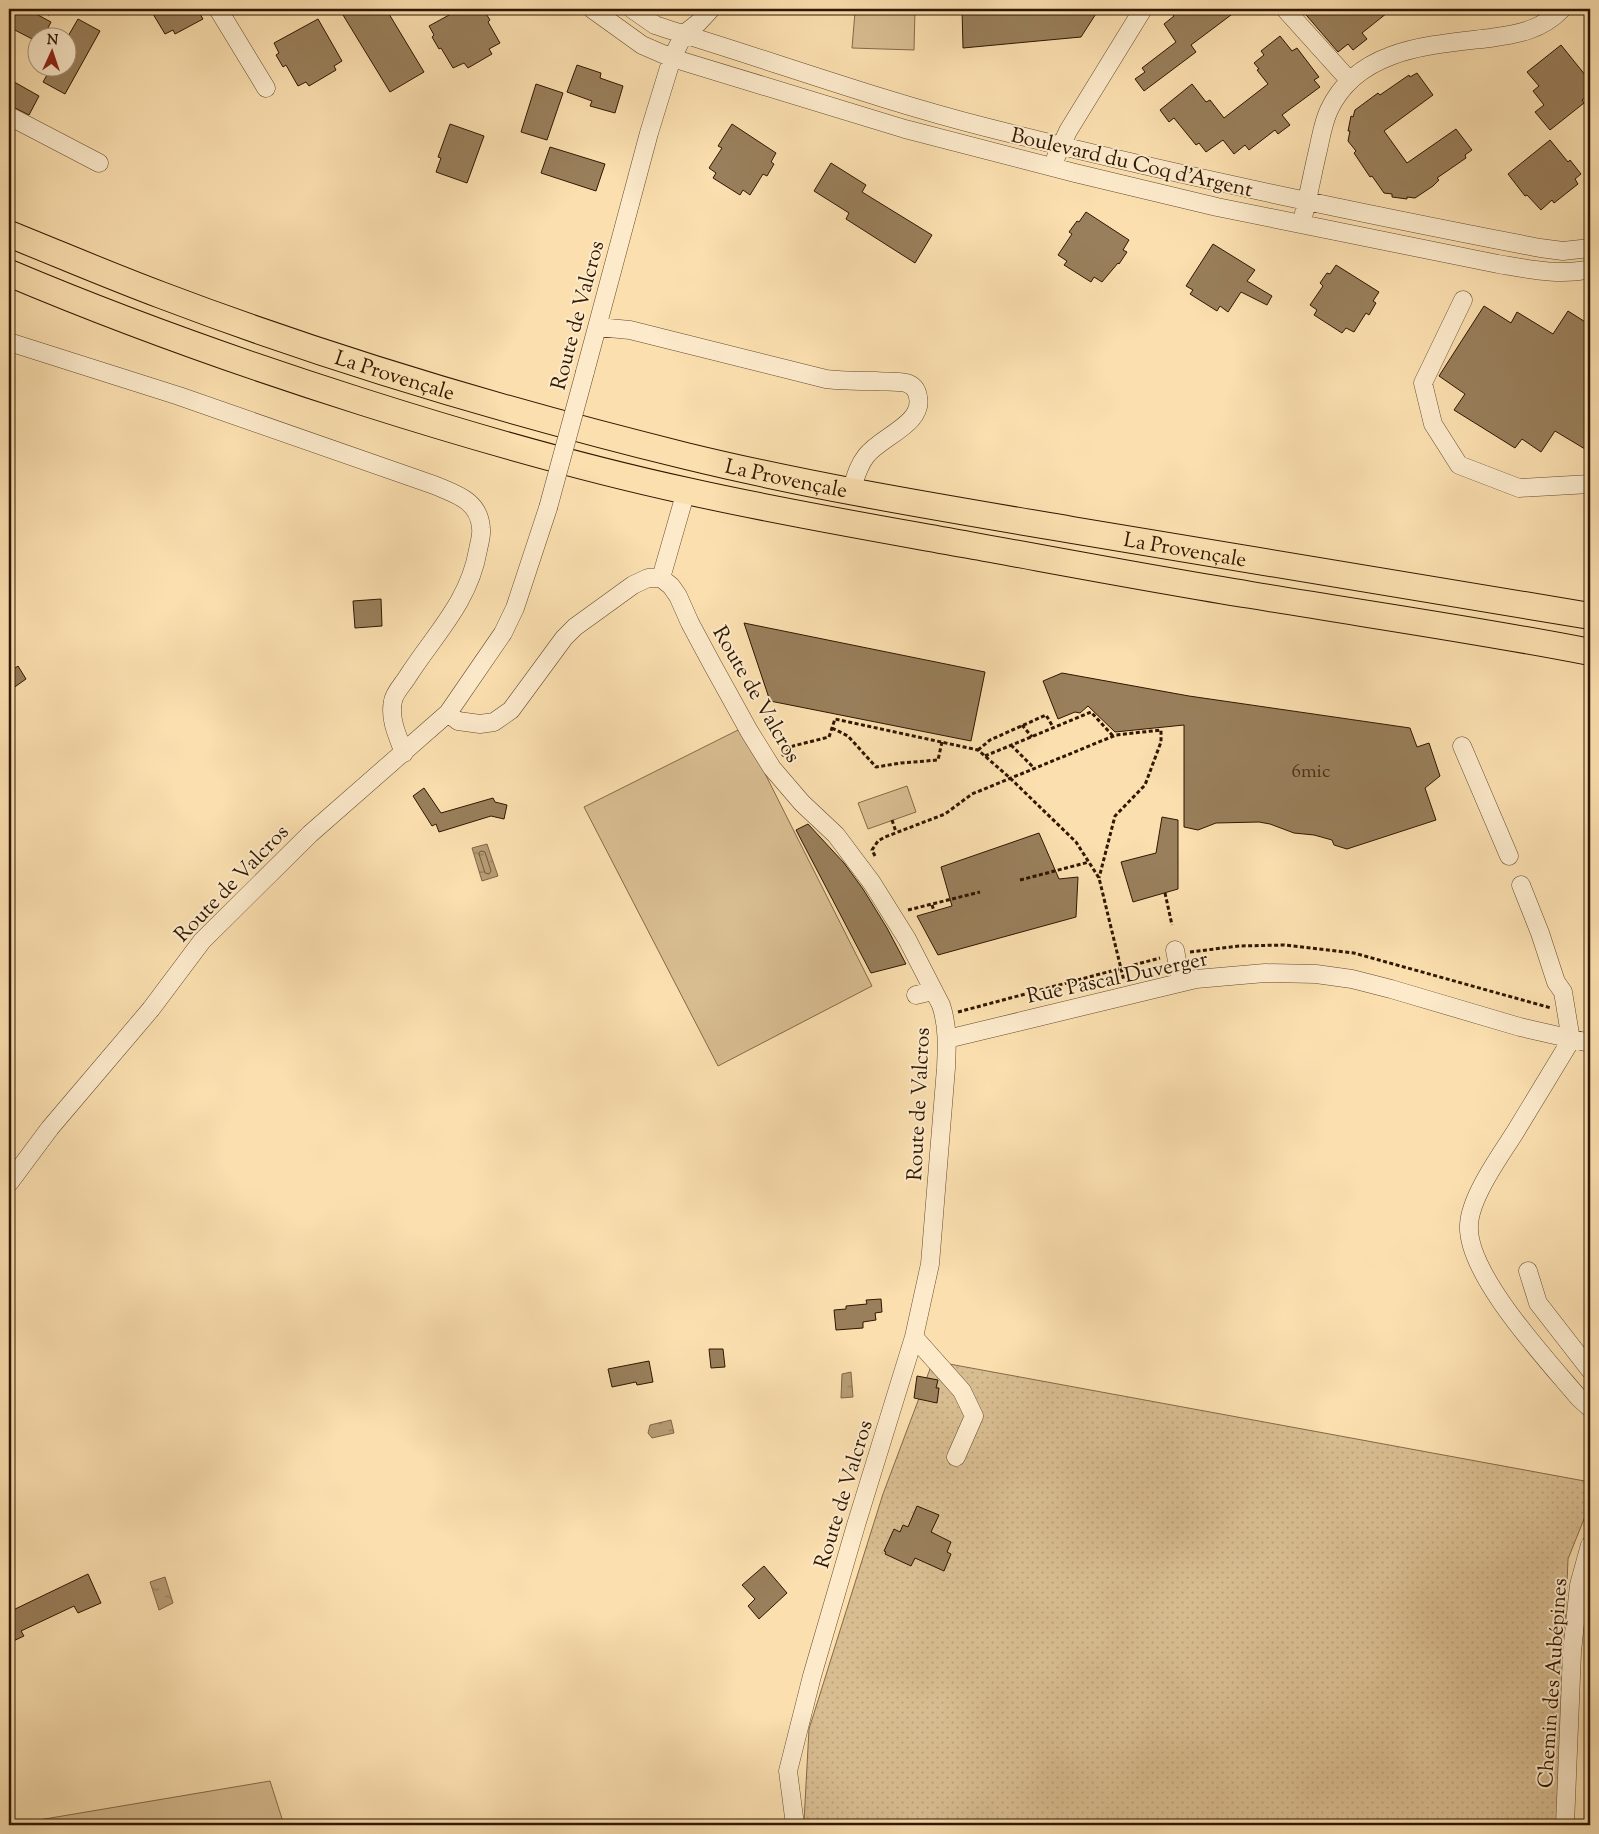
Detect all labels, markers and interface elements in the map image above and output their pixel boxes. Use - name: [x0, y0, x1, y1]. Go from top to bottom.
- north arrow: [28, 28, 78, 78]
- text: N: [46, 31, 59, 51]
- street label: Boulevard du Coq d'Argent: [1008, 122, 1255, 206]
- street label: Route de Valcros: [545, 237, 613, 394]
- street label: La Provençale: [330, 344, 458, 410]
- street label: La Provençale: [722, 453, 850, 507]
- street label: La Provençale: [1121, 526, 1248, 576]
- street label: Route de Valcros: [704, 621, 807, 769]
- house number: 6mic: [1291, 759, 1331, 786]
- street label: Route de Valcros: [168, 819, 297, 950]
- street label: Rue Pascal Duverger: [1024, 945, 1211, 1013]
- street label: Route de Valcros: [901, 1027, 939, 1182]
- street label: Route de Valcros: [808, 1417, 882, 1572]
- street label: Chemin des Aubépines: [1532, 1577, 1576, 1789]

